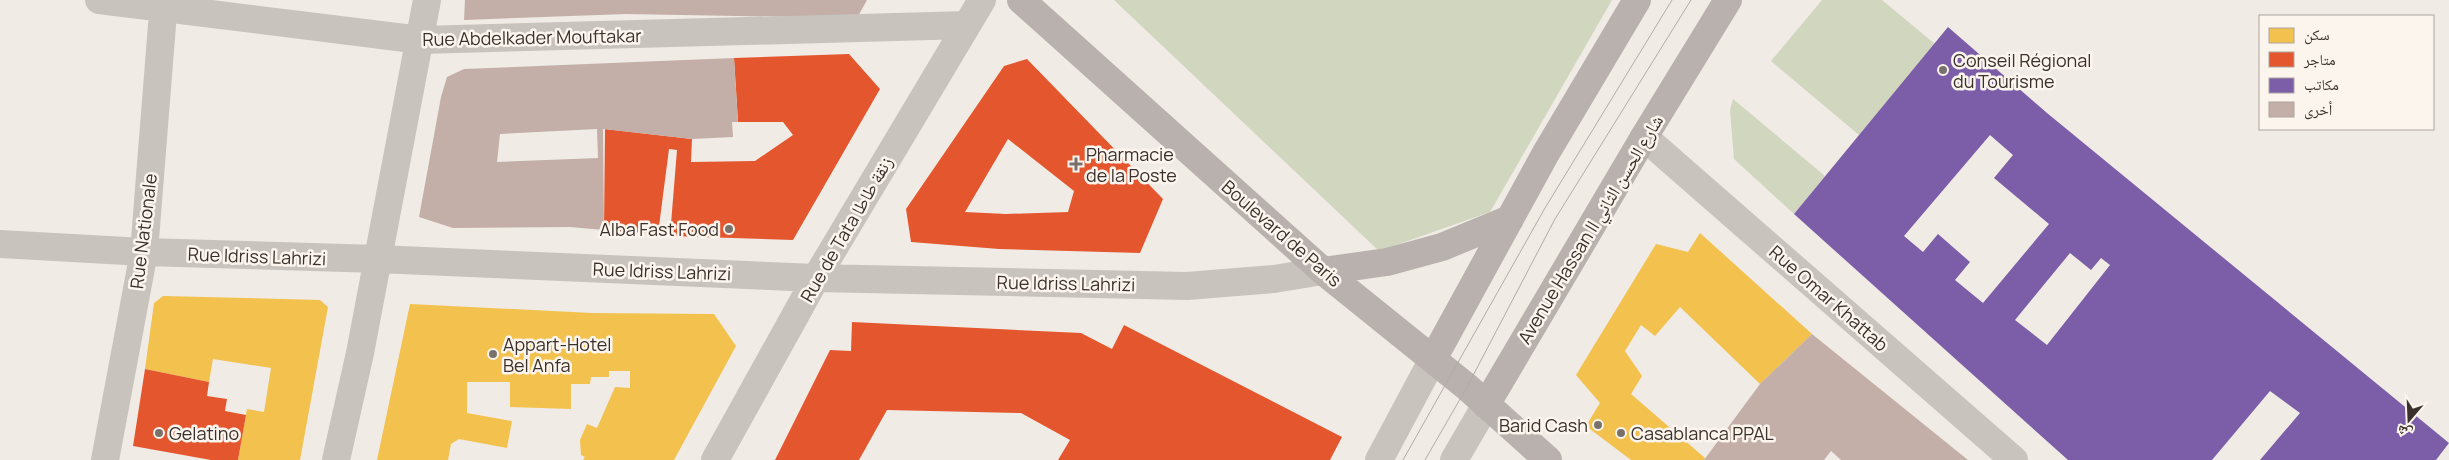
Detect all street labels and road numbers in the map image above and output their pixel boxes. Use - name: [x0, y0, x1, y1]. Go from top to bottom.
- street label: Rue Abdelkader Mouftakar: [422, 23, 642, 51]
- street label: Avenue Hassan II شارع الحسن الثاني: [1512, 110, 1671, 350]
- street label: Rue de Tata زنقة طاطا: [794, 152, 898, 306]
- street label: Rue Nationale: [124, 172, 162, 290]
- street label: Boulevard de Paris: [1217, 174, 1347, 292]
- street label: Rue Omar Khattab: [1765, 240, 1893, 356]
- street label: Rue Idriss Lahrizi: [187, 242, 327, 270]
- street label: Rue Idriss Lahrizi: [592, 257, 732, 285]
- street label: Rue Idriss Lahrizi: [997, 270, 1135, 296]

